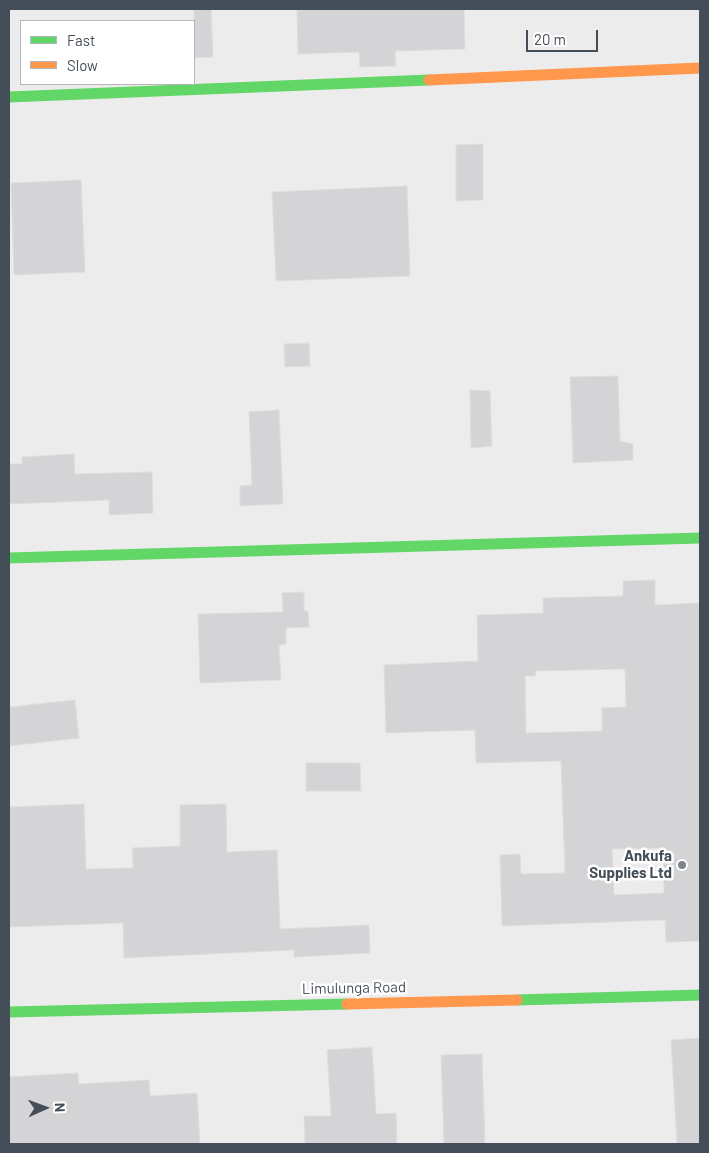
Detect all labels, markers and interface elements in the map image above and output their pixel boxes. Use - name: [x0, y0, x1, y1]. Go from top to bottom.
- legend: [20, 20, 195, 85]
- scale bar: [529, 20, 602, 52]
- text: 20 m: [534, 30, 566, 48]
- text: Fast: [67, 31, 95, 49]
- text: Slow: [67, 56, 98, 74]
- place label: Ankufa Supplies Ltd: [589, 847, 672, 882]
- marker: Ankufa Supplies Ltd: [676, 859, 688, 871]
- street label: Limulunga Road: [302, 978, 406, 998]
- north arrow: [20, 1083, 70, 1133]
- text: N: [52, 1103, 69, 1112]

